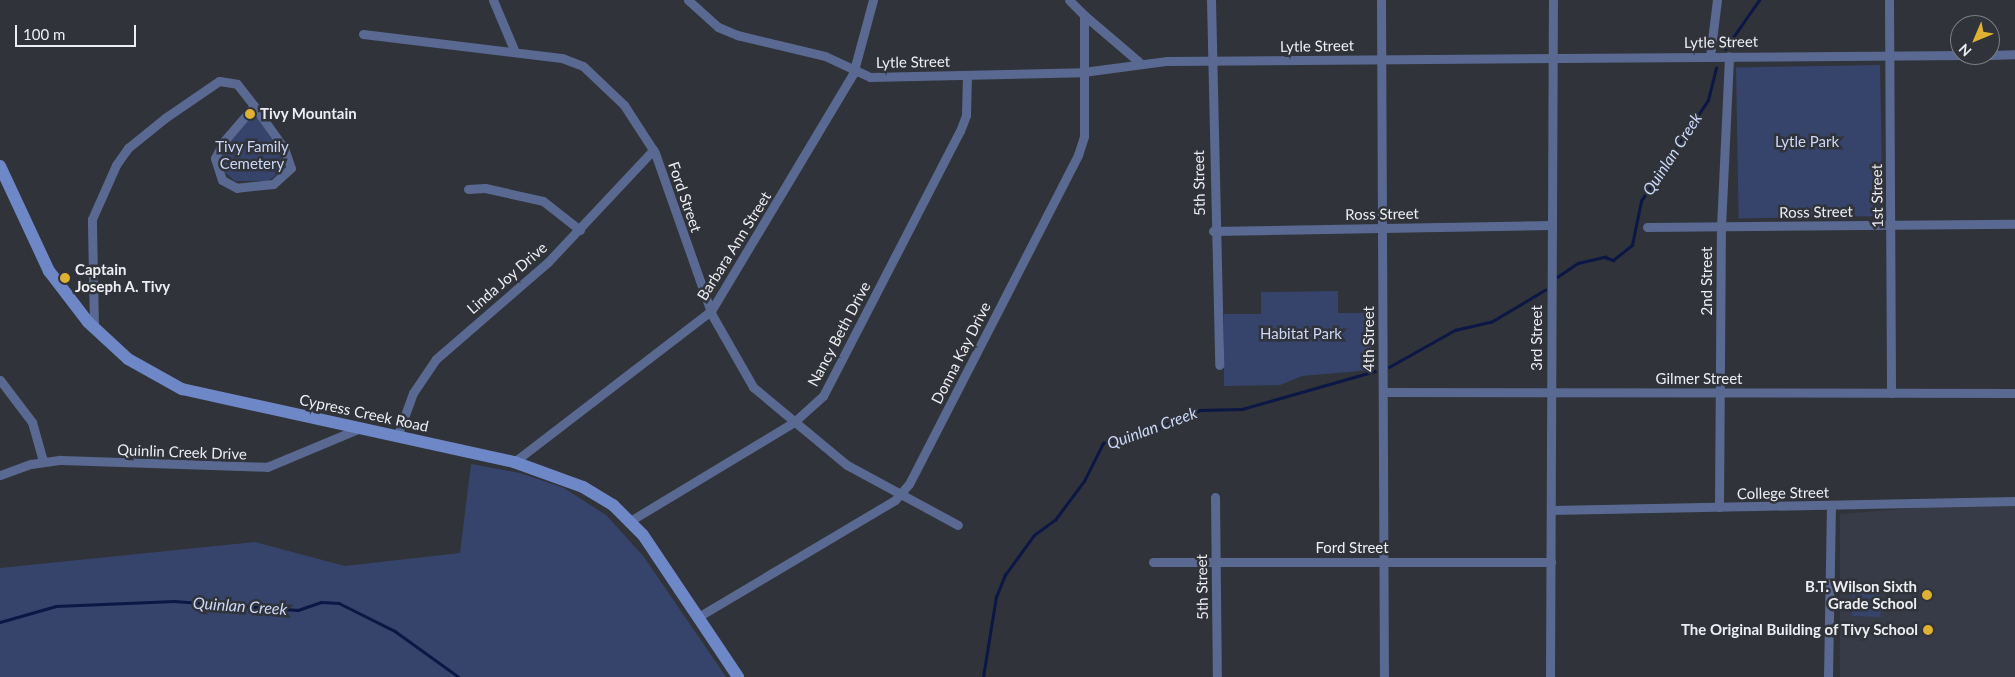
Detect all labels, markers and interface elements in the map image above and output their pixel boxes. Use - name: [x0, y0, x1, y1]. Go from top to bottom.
- scale bar: [18, 15, 139, 47]
- north arrow: [1950, 15, 2000, 65]
- text: 100 m: [23, 25, 65, 43]
- street label: Lytle Street: [1684, 32, 1758, 52]
- street label: Lytle Street: [1280, 36, 1354, 56]
- text: N: [1955, 40, 1975, 60]
- street label: Lytle Street: [876, 52, 950, 72]
- place label: Tivy Mountain: [260, 105, 357, 123]
- marker: Tivy Mountain: [244, 108, 256, 120]
- water label: Quinlan Creek: [1638, 109, 1706, 199]
- park label: Lytle Park: [1775, 133, 1839, 151]
- park label: Tivy Family Cemetery: [215, 137, 289, 172]
- street label: 5th Street: [1189, 150, 1209, 216]
- street label: Ford Street: [665, 159, 705, 235]
- street label: 1st Street: [1867, 164, 1887, 228]
- street label: Barbara Ann Street: [693, 188, 775, 304]
- street label: Ross Street: [1779, 202, 1853, 222]
- street label: Ross Street: [1345, 204, 1419, 224]
- street label: Linda Joy Drive: [463, 238, 551, 318]
- street label: 2nd Street: [1698, 247, 1716, 315]
- place label: Captain Joseph A. Tivy: [75, 260, 171, 295]
- marker: Captain Joseph A. Tivy: [59, 272, 71, 284]
- street label: Nancy Beth Drive: [804, 278, 874, 390]
- street label: Donna Kay Drive: [927, 299, 995, 407]
- street label: 3rd Street: [1528, 305, 1546, 371]
- street label: 4th Street: [1360, 306, 1378, 372]
- park label: Habitat Park: [1260, 325, 1342, 343]
- street label: Gilmer Street: [1655, 370, 1743, 388]
- street label: Cypress Creek Road: [298, 391, 430, 435]
- water label: Quinlan Creek: [1104, 403, 1200, 453]
- street label: Quinlin Creek Drive: [117, 441, 247, 463]
- street label: College Street: [1737, 483, 1829, 503]
- street label: Ford Street: [1315, 539, 1389, 557]
- street label: 5th Street: [1192, 554, 1212, 620]
- place label: B.T. Wilson Sixth Grade School: [1805, 577, 1917, 612]
- marker: B.T. Wilson Sixth Grade School: [1921, 589, 1933, 601]
- water label: Quinlan Creek: [192, 593, 288, 619]
- place label: The Original Building of Tivy School: [1680, 621, 1918, 639]
- marker: The Original Building of Tivy School: [1922, 624, 1934, 636]

